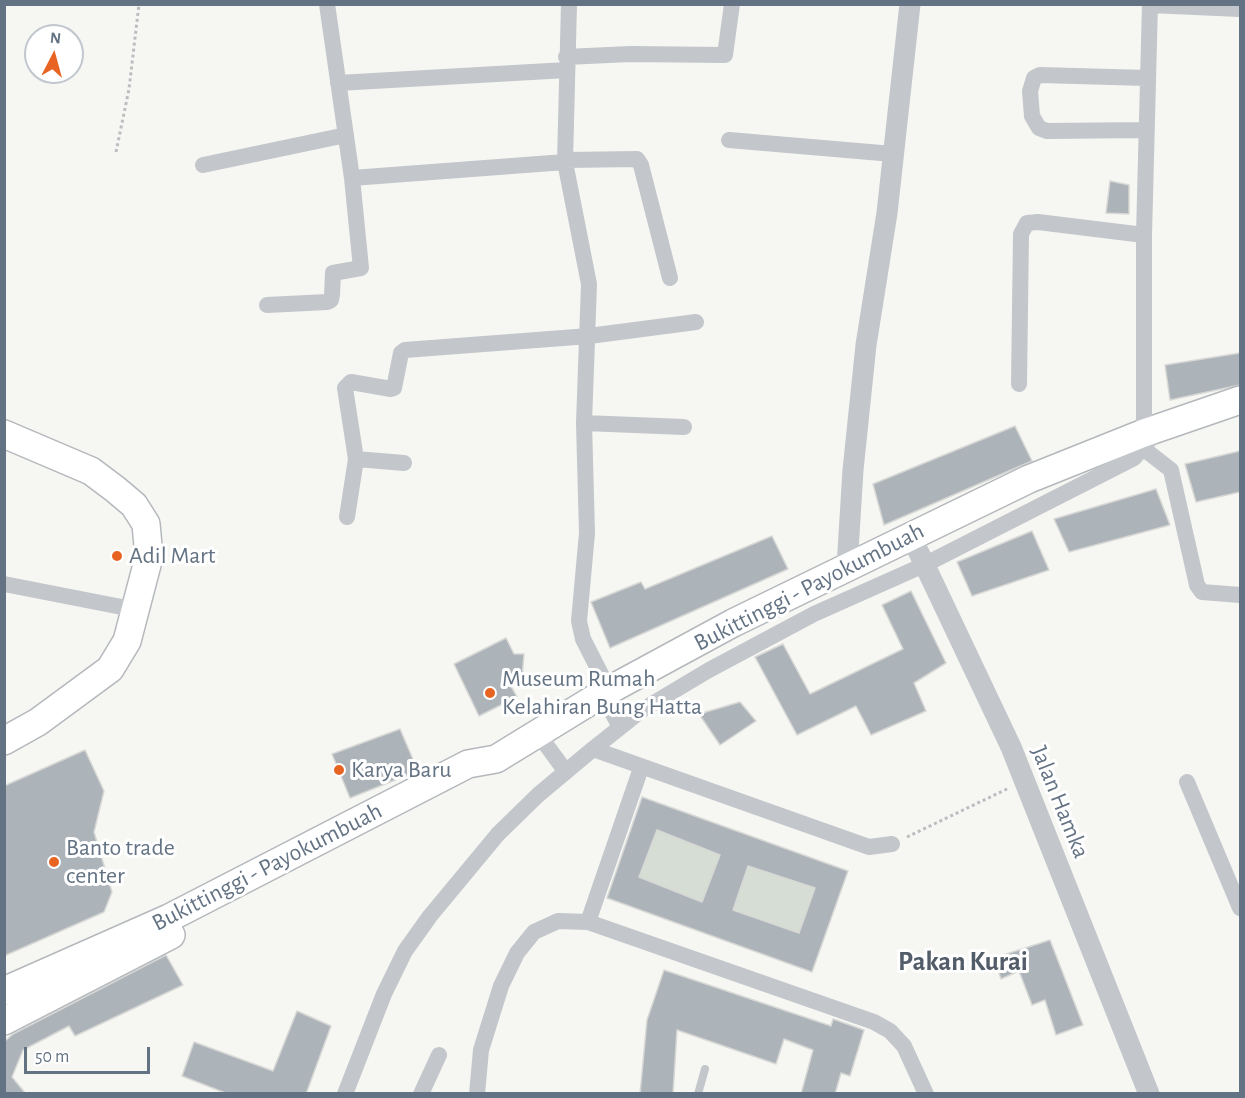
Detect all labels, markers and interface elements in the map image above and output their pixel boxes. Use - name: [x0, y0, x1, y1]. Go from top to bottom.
- north arrow: [24, 24, 84, 84]
- text: N: [49, 30, 62, 47]
- street label: Bukittinggi - Payokumbuah: [689, 516, 929, 658]
- place label: Adil Mart: [129, 542, 216, 570]
- marker: Adil Mart: [110, 549, 124, 563]
- place label: Museum Rumah Kelahiran Bung Hatta: [502, 665, 702, 721]
- marker: Museum Rumah Kelahiran Bung Hatta: [483, 686, 497, 700]
- street label: Jalan Hamka: [1024, 742, 1096, 862]
- place label: Karya Baru: [351, 756, 451, 784]
- marker: Karya Baru: [332, 763, 346, 777]
- street label: Bukittinggi - Payokumbuah: [147, 796, 387, 938]
- place label: Banto trade center: [66, 834, 175, 890]
- marker: Banto trade center: [47, 855, 61, 869]
- district label: Pakan Kurai: [898, 946, 1028, 978]
- scale bar: [27, 1035, 153, 1073]
- text: 50 m: [35, 1048, 69, 1066]

